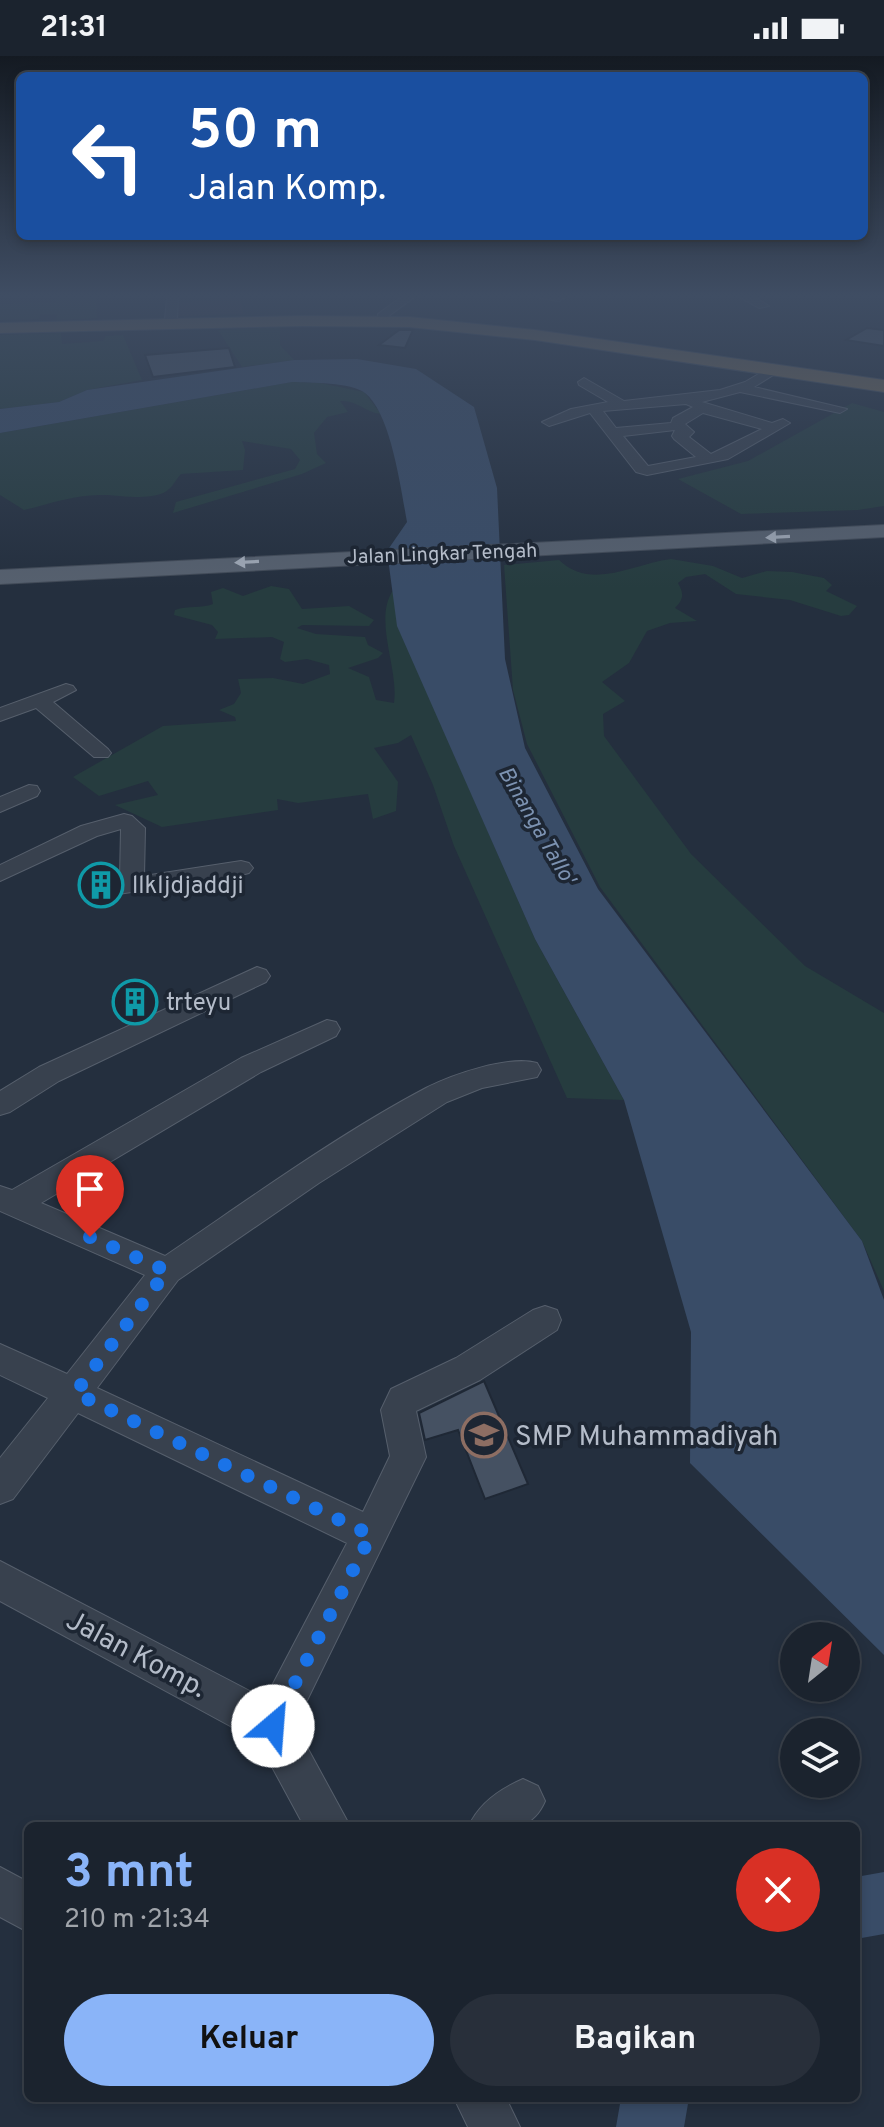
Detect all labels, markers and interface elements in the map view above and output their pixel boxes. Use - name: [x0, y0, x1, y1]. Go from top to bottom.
- text: 21:31: [40, 10, 108, 47]
- text: 50 m: [188, 98, 322, 168]
- icon: left: [56, 104, 160, 208]
- text: Jalan Komp.: [188, 167, 386, 213]
- one-way arrow: [765, 531, 790, 544]
- street label: Jalan Lingkar Tengah: [346, 539, 538, 571]
- one-way arrow: [234, 556, 259, 569]
- water label: Binanga Tallo': [491, 762, 582, 892]
- building icon: llkljdjaddji: [77, 861, 125, 909]
- place label: llkljdjaddji: [132, 872, 244, 902]
- building icon: trteyu: [111, 978, 159, 1026]
- place label: trteyu: [166, 989, 231, 1019]
- pin: [56, 1155, 124, 1237]
- icon: arrive: [68, 1167, 112, 1211]
- school or university icon: SMP Muhammadiyah: [460, 1411, 508, 1459]
- place label: SMP Muhammadiyah: [515, 1420, 778, 1456]
- street label: Jalan Komp.: [59, 1604, 212, 1708]
- north arrow: [780, 1622, 860, 1702]
- map controls: [780, 1622, 860, 1798]
- position arrow: [231, 1684, 315, 1768]
- button: layers: [780, 1718, 860, 1798]
- text: 3 mnt: [64, 1844, 194, 1904]
- button: close: [736, 1848, 820, 1932]
- text: 210 m · 21:34: [64, 1904, 210, 1937]
- button: Keluar: [64, 1994, 434, 2086]
- button: Bagikan: [450, 1994, 820, 2086]

